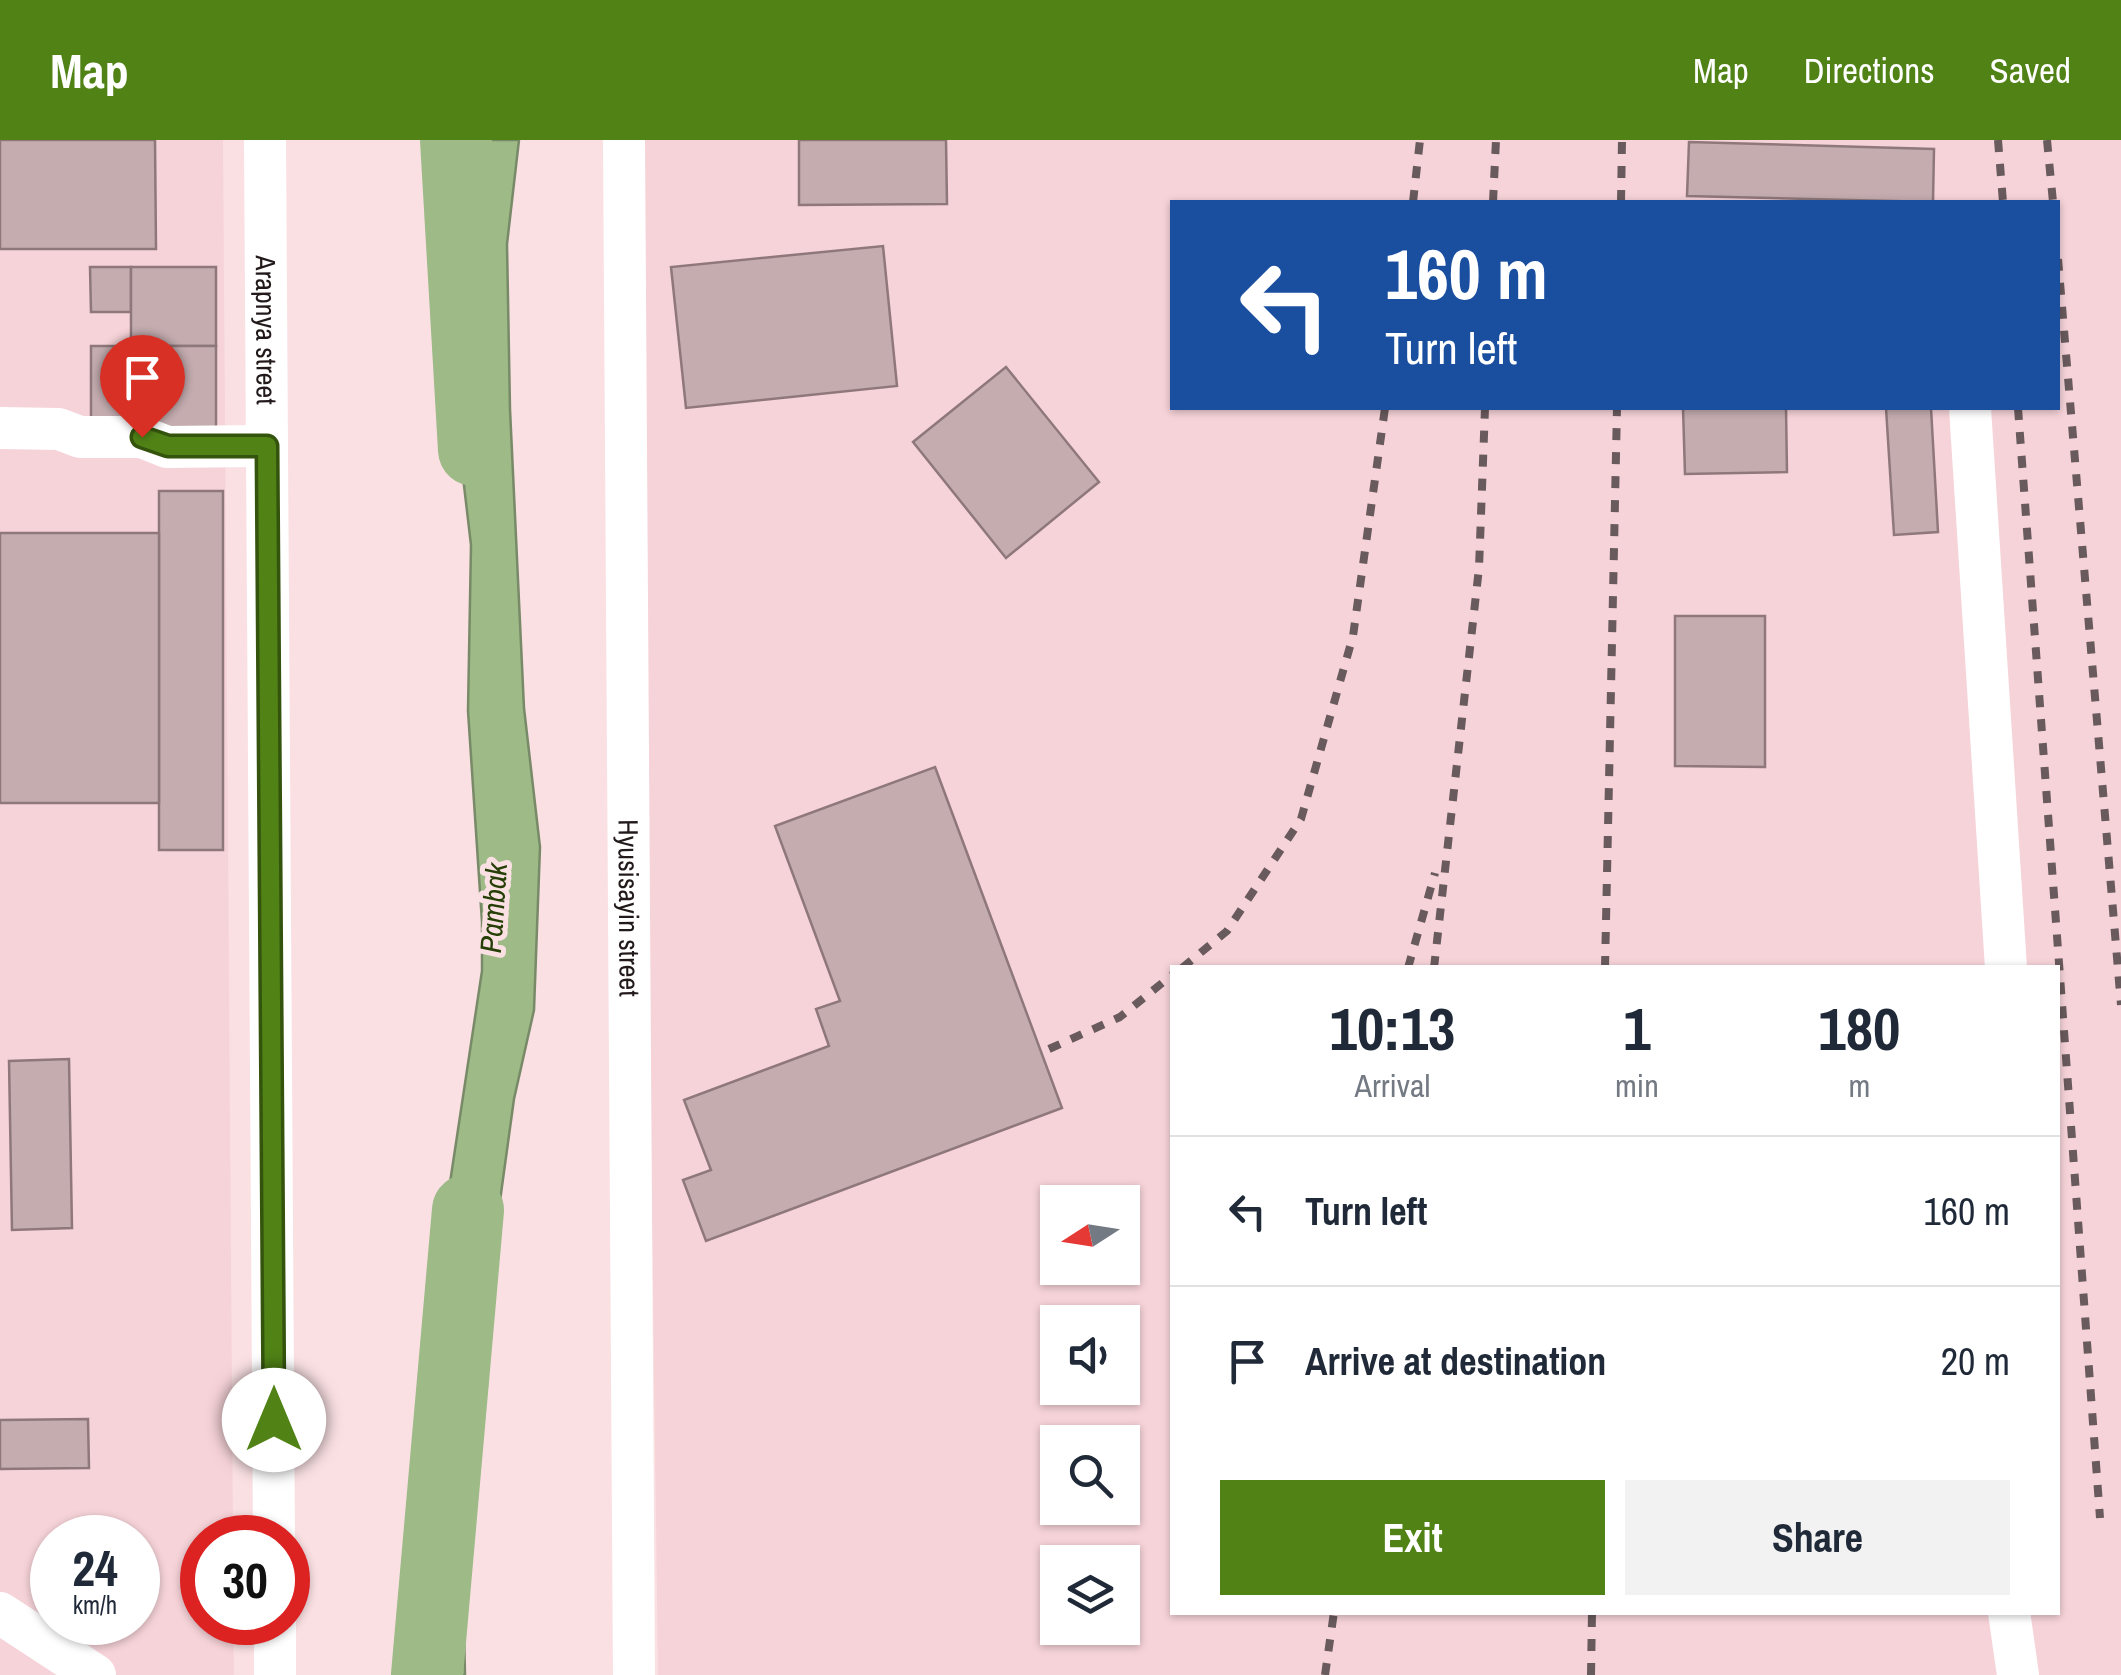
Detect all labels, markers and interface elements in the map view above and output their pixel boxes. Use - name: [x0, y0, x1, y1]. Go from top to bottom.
- text: Map: [50, 38, 129, 103]
- text: Map: [1693, 47, 1749, 94]
- text: Directions: [1804, 47, 1935, 94]
- text: Saved: [1990, 47, 2071, 94]
- text: 160 m: [1385, 227, 1548, 321]
- icon: left: [1220, 240, 1350, 370]
- street label: Arapnya street: [247, 254, 286, 405]
- text: Turn left: [1385, 317, 1517, 378]
- pin: [100, 335, 185, 438]
- icon: arrive: [115, 350, 170, 405]
- street label: Hyusisayin street: [609, 819, 649, 997]
- water label: Pambak: [470, 860, 516, 954]
- text: 10:13: [1330, 988, 1455, 1069]
- text: 1: [1623, 988, 1651, 1069]
- text: 180: [1818, 988, 1900, 1069]
- text: Arrival: [1355, 1064, 1430, 1107]
- text: min: [1615, 1064, 1659, 1107]
- text: m: [1848, 1064, 1870, 1107]
- icon: left: [1220, 1184, 1275, 1239]
- north arrow: [1040, 1185, 1140, 1285]
- map controls: [1040, 1185, 1140, 1645]
- text: Turn left: [1305, 1186, 1427, 1237]
- text: 160 m: [1923, 1186, 2010, 1237]
- button: sound: [1040, 1305, 1140, 1405]
- icon: arrive: [1220, 1334, 1275, 1389]
- text: Arrive at destination: [1305, 1336, 1606, 1387]
- text: 20 m: [1941, 1336, 2010, 1387]
- position arrow: [222, 1368, 326, 1472]
- button: search: [1040, 1425, 1140, 1525]
- button: Exit: [1220, 1480, 1605, 1595]
- button: Share: [1625, 1480, 2010, 1595]
- speed limit sign: 30: [180, 1515, 310, 1645]
- text: 24: [72, 1534, 118, 1602]
- button: layers: [1040, 1545, 1140, 1645]
- text: km/h: [73, 1588, 117, 1622]

